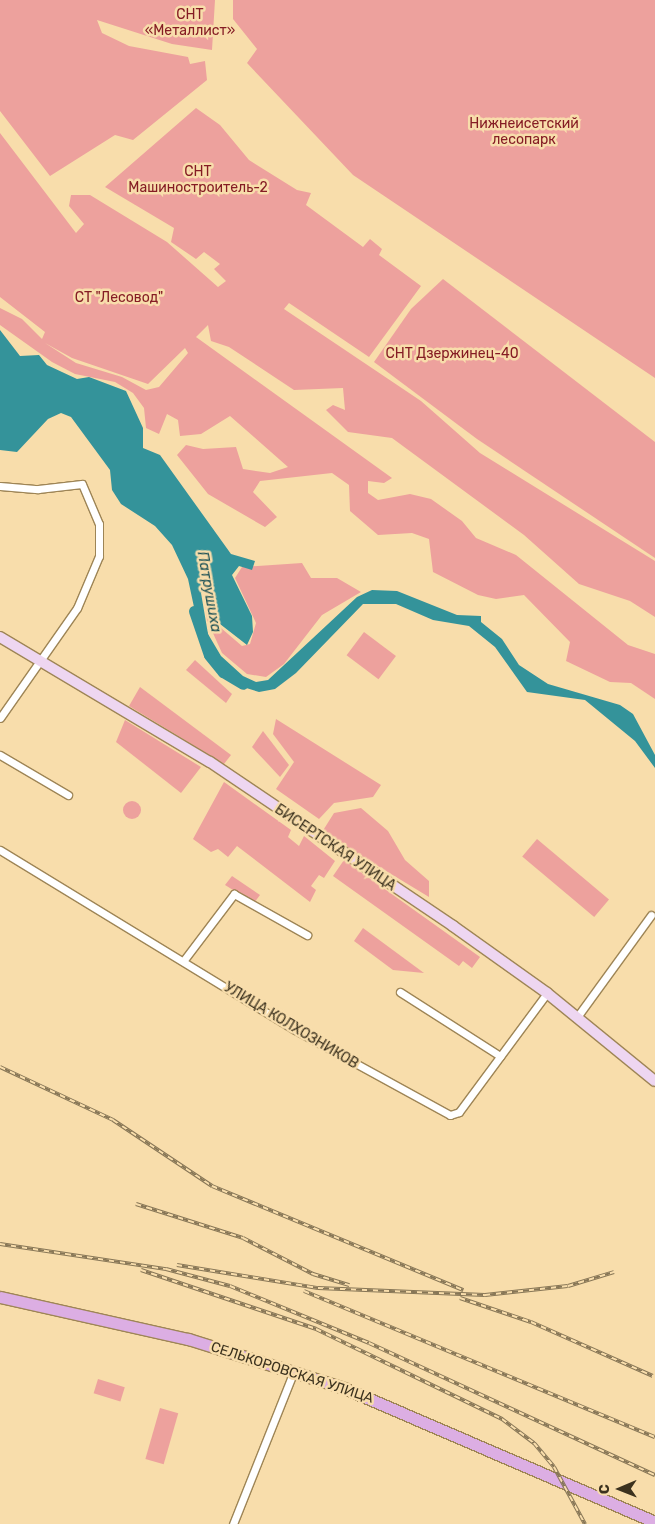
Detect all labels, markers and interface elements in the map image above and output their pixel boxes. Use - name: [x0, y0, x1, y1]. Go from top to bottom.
- park label: СНТ «Металлист»: [145, 7, 235, 40]
- park label: Нижнеисетский лесопарк: [469, 116, 579, 148]
- park label: СНТ Машиностроитель-2: [128, 164, 268, 196]
- park label: СТ "Лесовод": [75, 290, 163, 306]
- park label: СНТ Дзержинец-40: [385, 346, 519, 362]
- water label: Патрушиха: [193, 550, 225, 634]
- street label: БИСЕРТСКАЯ УЛИЦА: [271, 801, 399, 895]
- street label: УЛИЦА КОЛХОЗНИКОВ: [221, 979, 361, 1073]
- street label: СЕЛЬКОРОВСКАЯ УЛИЦА: [209, 1339, 375, 1407]
- north arrow: [595, 1464, 645, 1514]
- text: С: [596, 1484, 613, 1494]

